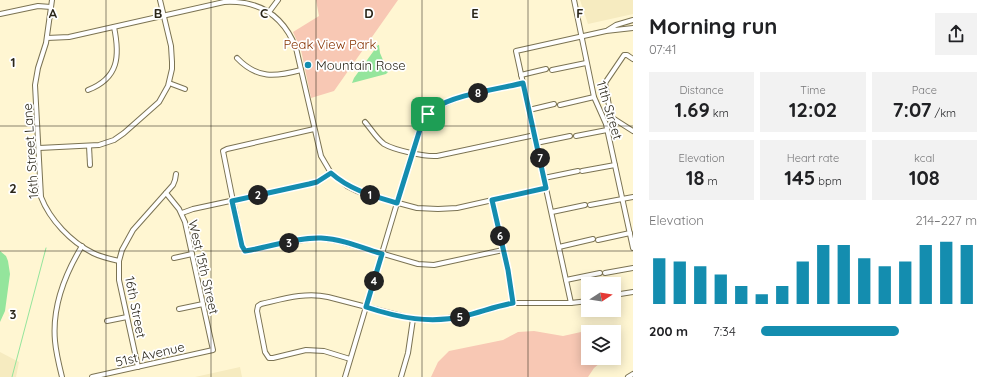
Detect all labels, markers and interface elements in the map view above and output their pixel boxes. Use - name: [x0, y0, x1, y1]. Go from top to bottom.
- text: A: [49, 5, 58, 21]
- text: B: [154, 5, 162, 21]
- text: C: [260, 5, 268, 21]
- text: D: [364, 5, 374, 21]
- text: E: [471, 5, 479, 21]
- text: F: [576, 5, 584, 21]
- text: Morning run: [649, 12, 777, 40]
- button: share: [935, 13, 977, 55]
- park label: Peak View Park: [283, 36, 377, 52]
- text: 07:41: [649, 41, 677, 57]
- text: 1: [10, 54, 16, 70]
- place label: Mountain Rose: [316, 57, 406, 73]
- marker: Mountain Rose: [303, 60, 313, 70]
- street label: 11th Street: [594, 79, 626, 141]
- pin: 8: [468, 83, 488, 103]
- text: Distance: [680, 83, 724, 97]
- text: Time: [800, 83, 826, 97]
- text: Pace: [912, 83, 937, 97]
- text: 8: [475, 86, 481, 100]
- pin: [411, 97, 445, 131]
- text: 1.69: [675, 97, 710, 122]
- text: 12:02: [789, 97, 837, 122]
- text: 7:07: [893, 97, 931, 122]
- street label: 16th Street Lane: [19, 103, 41, 199]
- icon: arrive: [417, 103, 439, 125]
- text: km: [710, 106, 729, 120]
- text: /km: [931, 106, 956, 120]
- pin: 7: [530, 148, 550, 168]
- text: 7: [537, 151, 543, 165]
- text: Elevation: [678, 151, 725, 165]
- text: Heart rate: [787, 151, 839, 165]
- text: kcal: [914, 151, 935, 165]
- text: 18: [686, 165, 705, 190]
- text: 145: [784, 165, 815, 190]
- text: 108: [909, 165, 940, 190]
- text: m: [705, 174, 718, 188]
- text: bpm: [815, 174, 842, 188]
- text: 2: [9, 180, 17, 196]
- pin: 2: [248, 185, 268, 205]
- pin: 1: [360, 185, 380, 205]
- text: 2: [255, 188, 261, 202]
- text: 1: [368, 188, 372, 202]
- text: Elevation: [649, 212, 704, 228]
- text: 214–227 m: [915, 212, 977, 228]
- street label: West 15th Street: [185, 218, 223, 316]
- pin: 6: [490, 226, 510, 246]
- text: 6: [497, 229, 503, 243]
- pin: 3: [279, 233, 299, 253]
- text: 3: [286, 236, 292, 250]
- pin: 4: [364, 271, 384, 291]
- text: 4: [371, 274, 377, 288]
- street label: 16th Street: [122, 275, 150, 339]
- north arrow: [581, 277, 621, 317]
- map controls: [581, 277, 621, 365]
- text: 3: [10, 306, 17, 322]
- pin: 5: [450, 307, 470, 327]
- text: 5: [457, 310, 463, 324]
- text: 200 m: [649, 323, 688, 339]
- text: 7:34: [713, 323, 736, 339]
- button: layers: [581, 325, 621, 365]
- street label: 51st Avenue: [114, 338, 186, 370]

